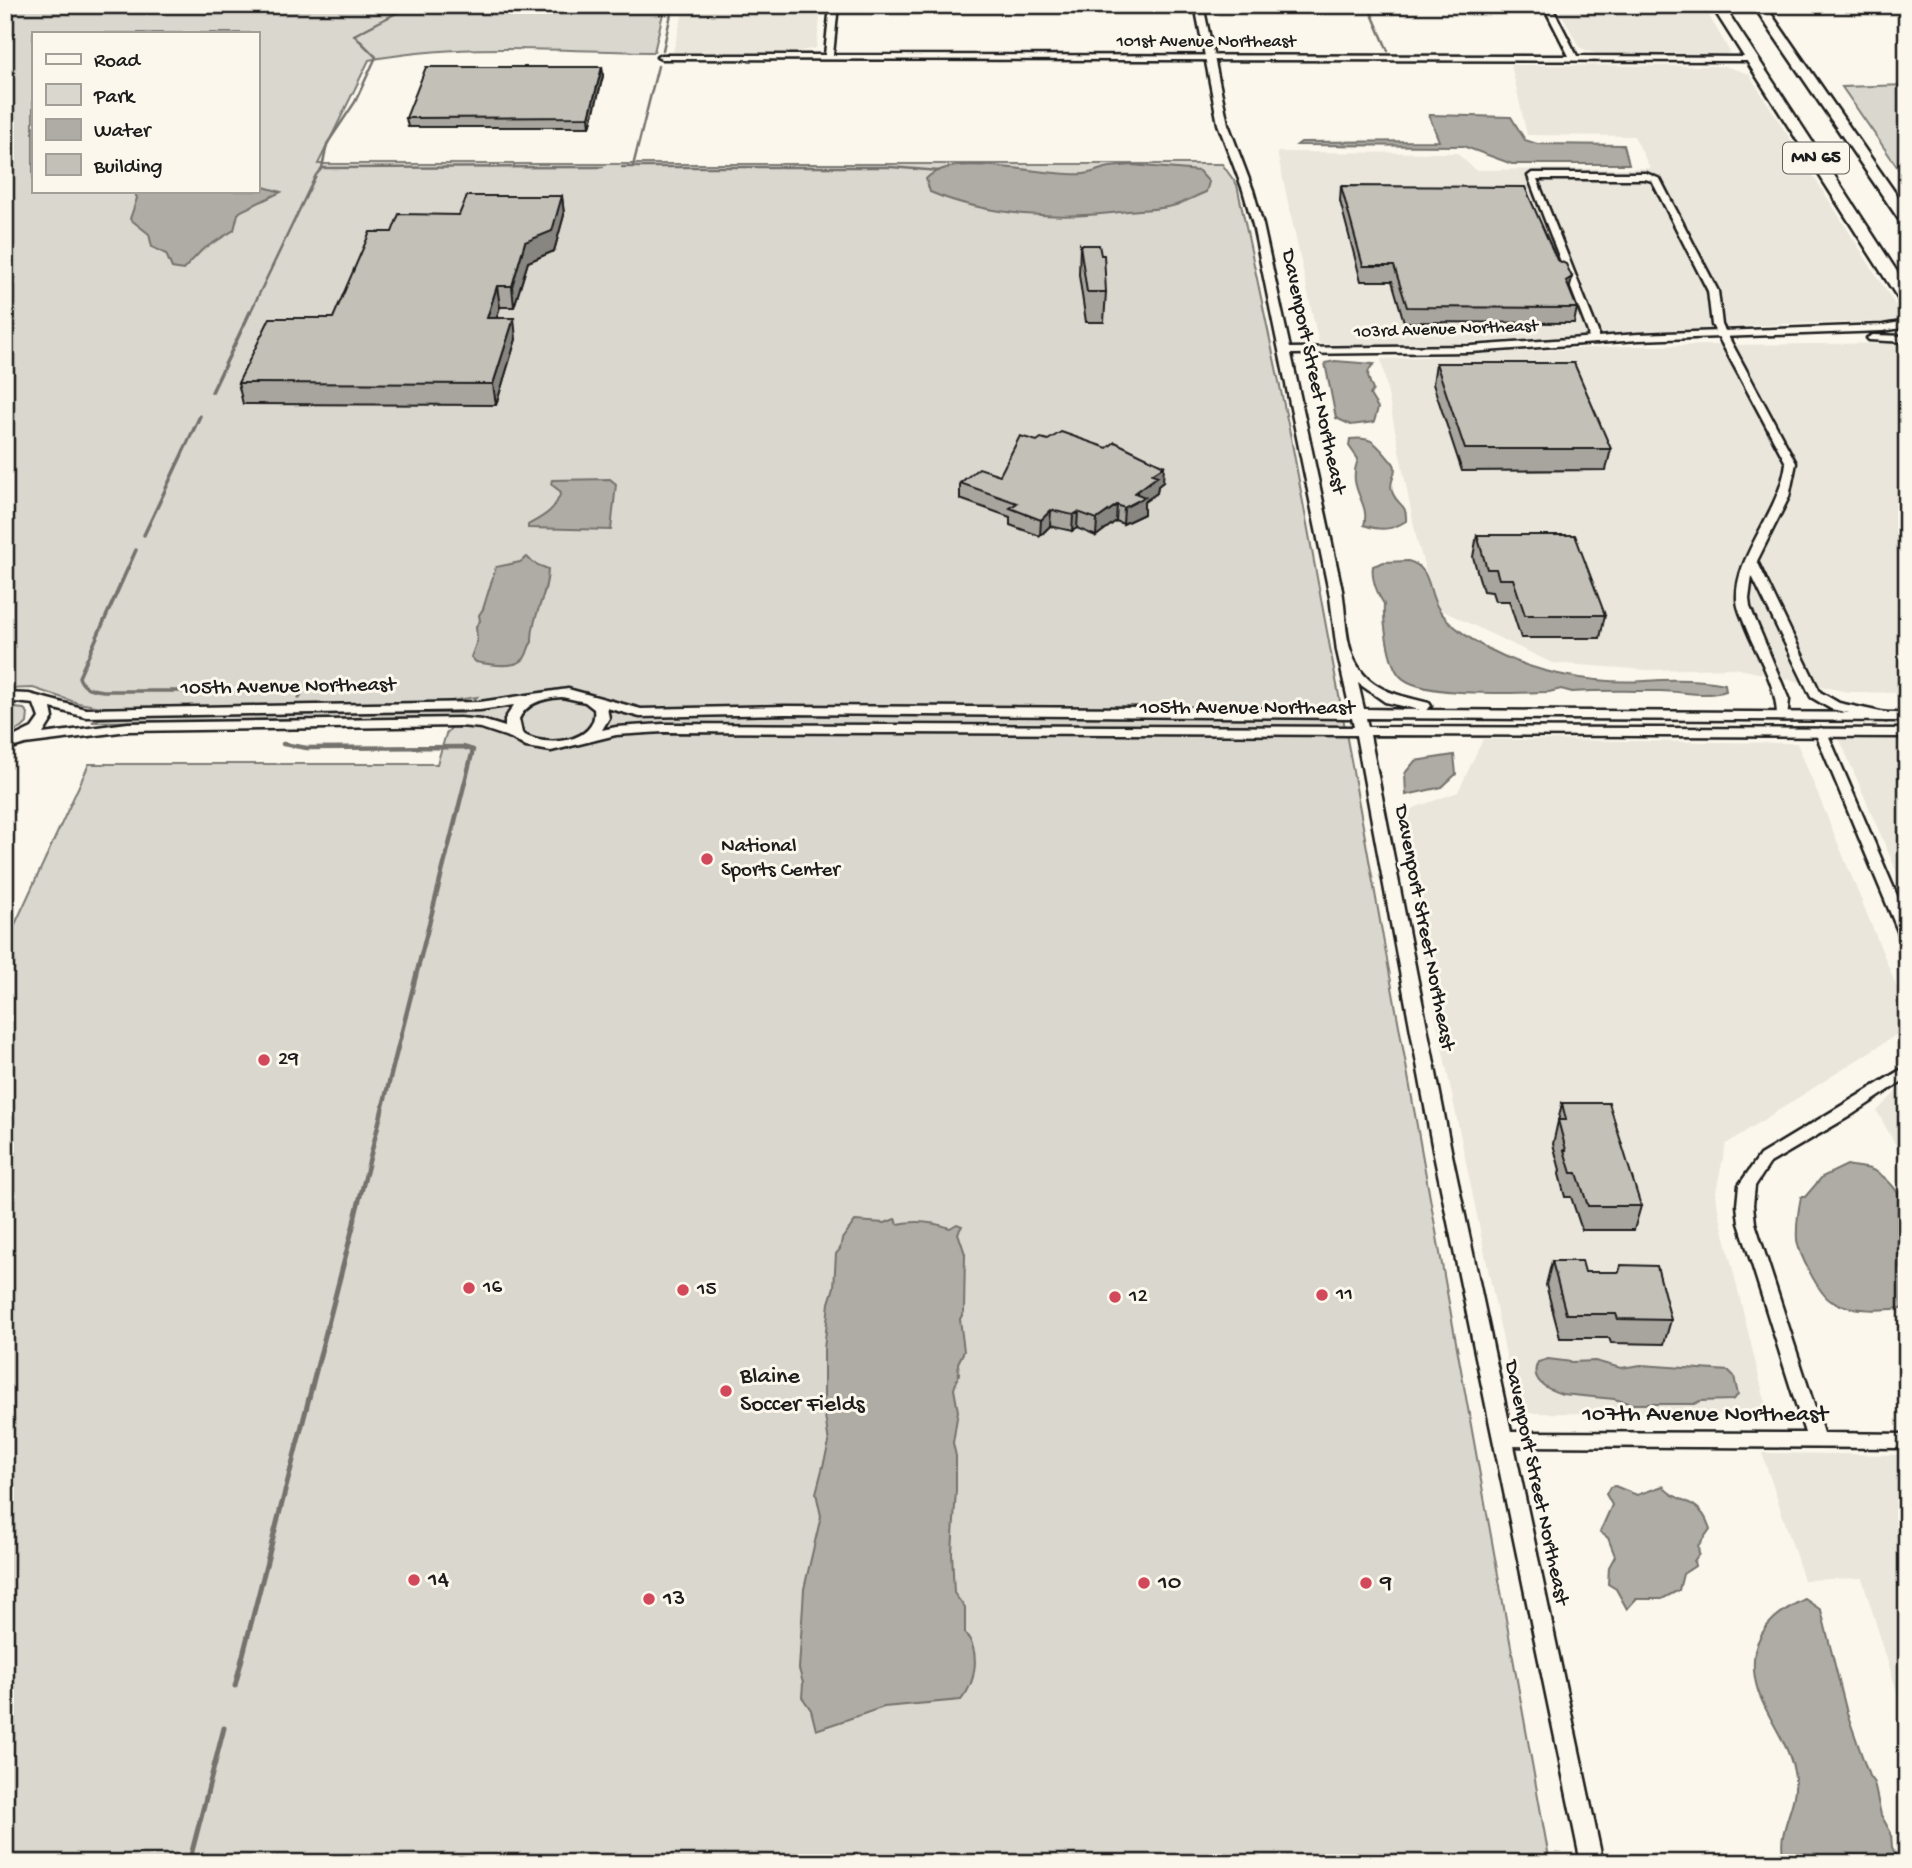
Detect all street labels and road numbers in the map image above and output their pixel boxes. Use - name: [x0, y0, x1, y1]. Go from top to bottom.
- street label: 101st Avenue Northeast: [1115, 32, 1297, 53]
- road number: MN 65: [1783, 142, 1849, 174]
- street label: Davenport Street Northeast: [1273, 246, 1351, 499]
- street label: 103rd Avenue Northeast: [1353, 316, 1540, 344]
- street label: 105th Avenue Northeast: [179, 674, 398, 702]
- street label: 105th Avenue Northeast: [1138, 697, 1357, 722]
- street label: Davenport Street Northeast: [1387, 801, 1460, 1055]
- street label: Davenport Street Northeast: [1496, 1357, 1574, 1610]
- street label: 107th Avenue Northeast: [1581, 1401, 1830, 1430]

